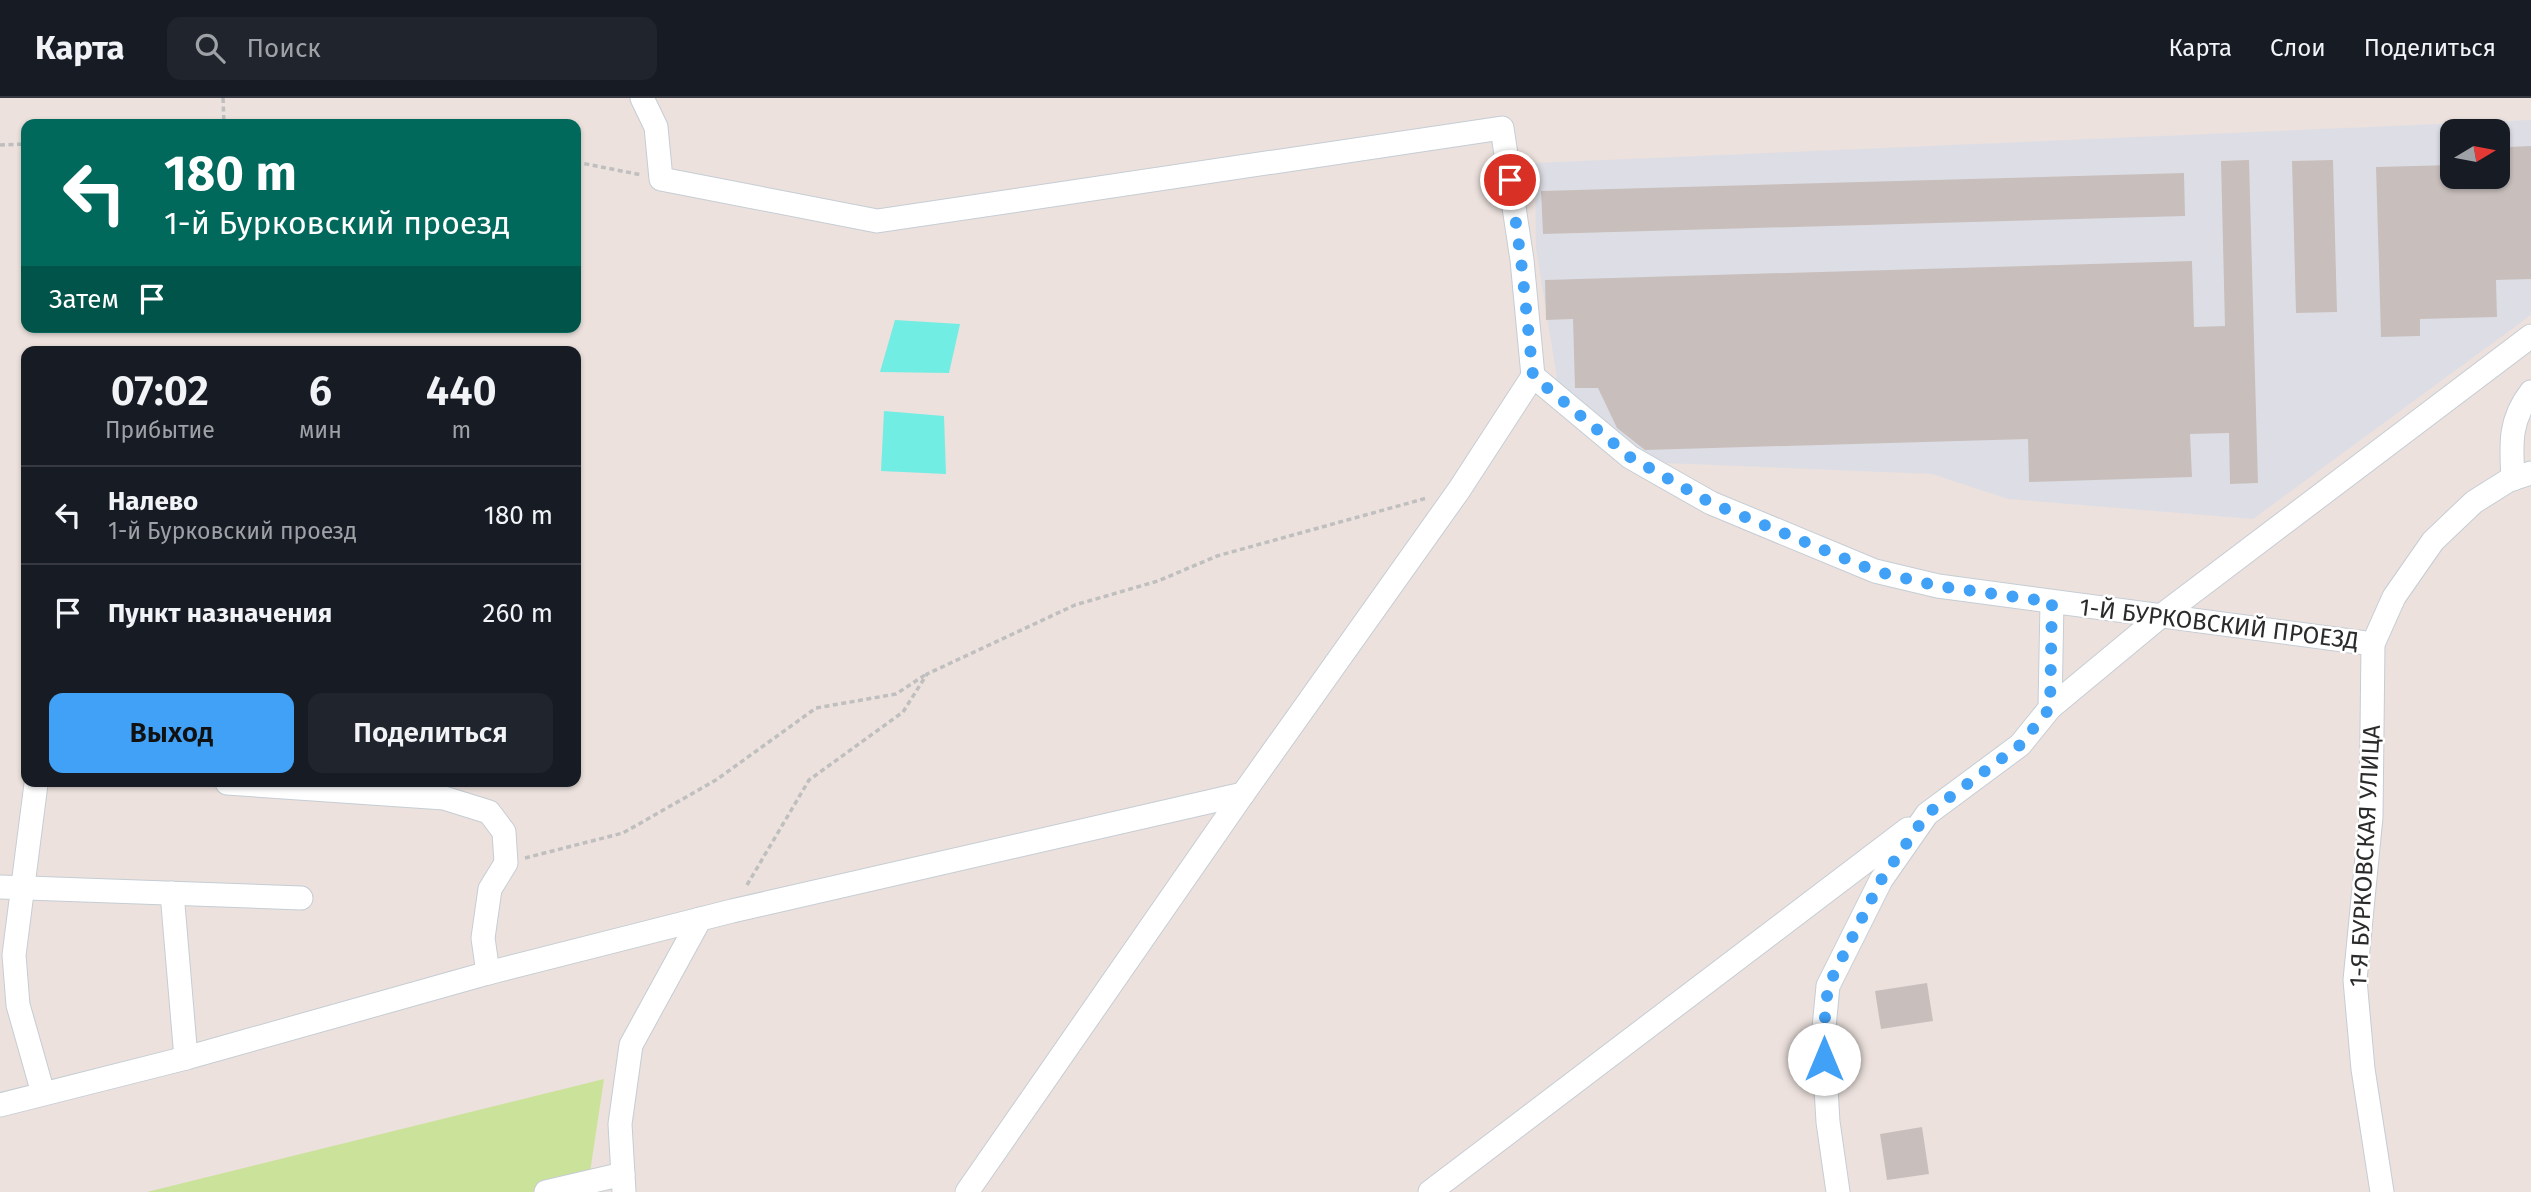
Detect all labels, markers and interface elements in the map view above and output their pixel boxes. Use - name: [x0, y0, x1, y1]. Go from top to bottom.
- search box: [167, 17, 657, 80]
- text: Карта: [35, 28, 125, 68]
- icon: search: [191, 29, 229, 67]
- text: Поиск: [247, 33, 321, 64]
- text: Карта: [2168, 34, 2232, 62]
- text: Слои: [2270, 34, 2326, 62]
- text: Поделиться: [2364, 34, 2496, 62]
- north arrow: [2440, 119, 2510, 189]
- map controls: [2440, 119, 2510, 189]
- text: 180 m: [164, 144, 297, 203]
- icon: left: [49, 147, 140, 238]
- pin: [1480, 150, 1540, 210]
- icon: arrive: [1491, 161, 1529, 199]
- text: 1-й Бурковский проезд: [164, 204, 510, 242]
- icon: arrive: [133, 280, 171, 318]
- text: Затем: [49, 284, 119, 315]
- text: 07:02: [111, 366, 209, 416]
- text: 6: [309, 366, 332, 416]
- text: 440: [426, 366, 497, 416]
- text: Прибытие: [105, 416, 215, 444]
- text: мин: [299, 416, 342, 444]
- text: m: [452, 416, 471, 444]
- text: Налево: [108, 486, 198, 517]
- icon: left: [49, 496, 87, 534]
- text: 180 m: [484, 500, 553, 531]
- text: 1-й Бурковский проезд: [108, 517, 357, 545]
- street label: 1-Й БУРКОВСКИЙ ПРОЕЗД: [2078, 593, 2360, 655]
- icon: arrive: [49, 594, 87, 632]
- text: Пункт назначения: [108, 598, 332, 629]
- text: 260 m: [483, 598, 553, 629]
- button: Выход: [49, 693, 294, 773]
- button: Поделиться: [308, 693, 553, 773]
- street label: 1-Я БУРКОВСКАЯ УЛИЦА: [2344, 724, 2386, 988]
- position arrow: [1787, 1022, 1861, 1096]

